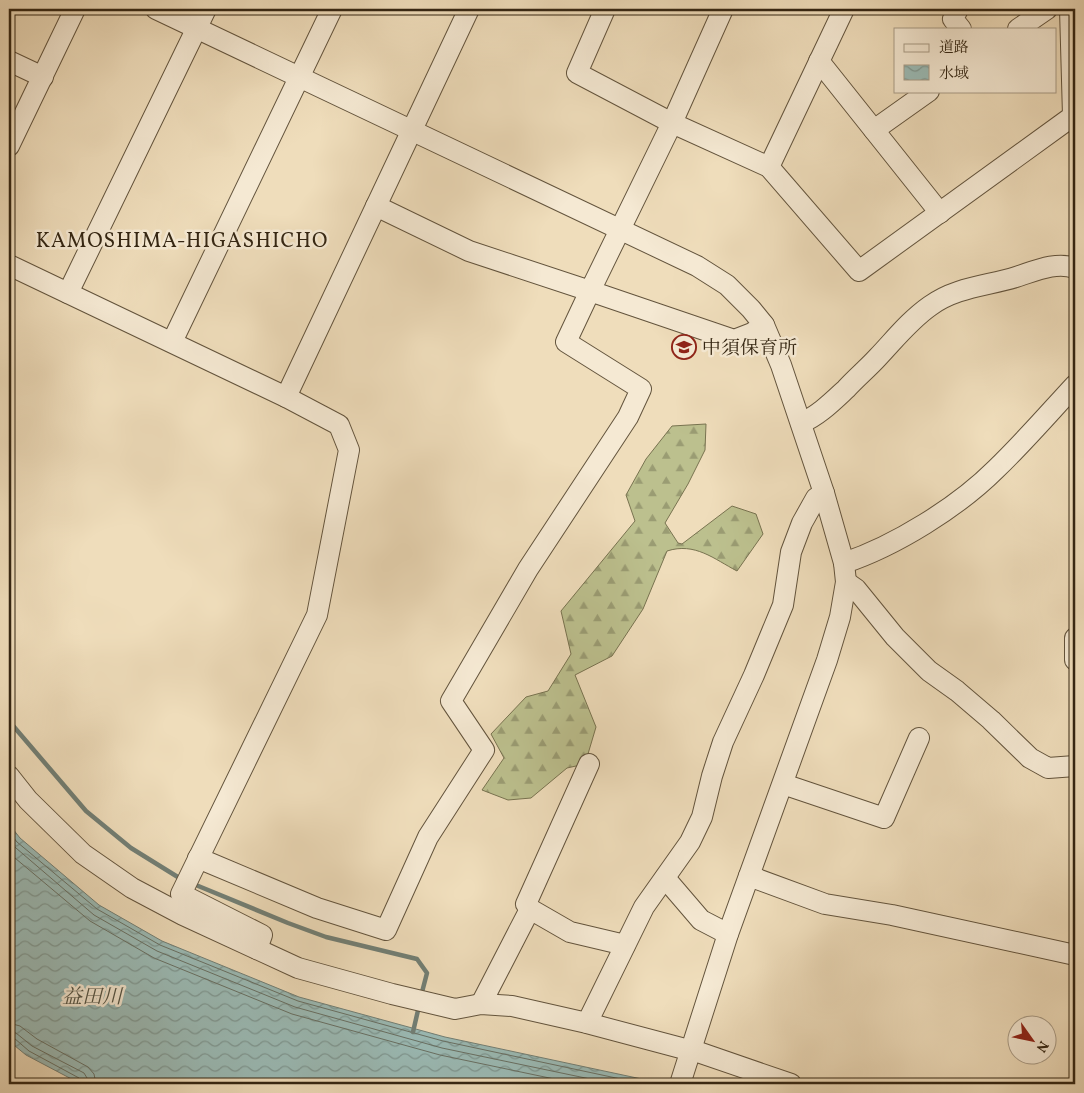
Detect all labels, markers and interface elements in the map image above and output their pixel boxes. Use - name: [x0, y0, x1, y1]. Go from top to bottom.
- legend: [894, 28, 1056, 92]
- text: 道路: [939, 38, 969, 59]
- text: 水域: [939, 64, 969, 85]
- district label: KAMOSHIMA-HIGASHICHO: [36, 227, 328, 256]
- school or university icon: 中須保育所: [671, 334, 697, 360]
- place label: 中須保育所: [702, 336, 797, 362]
- water label: 益田川: [62, 984, 124, 1012]
- north arrow: [1006, 1016, 1056, 1066]
- text: N: [1031, 1037, 1052, 1056]

